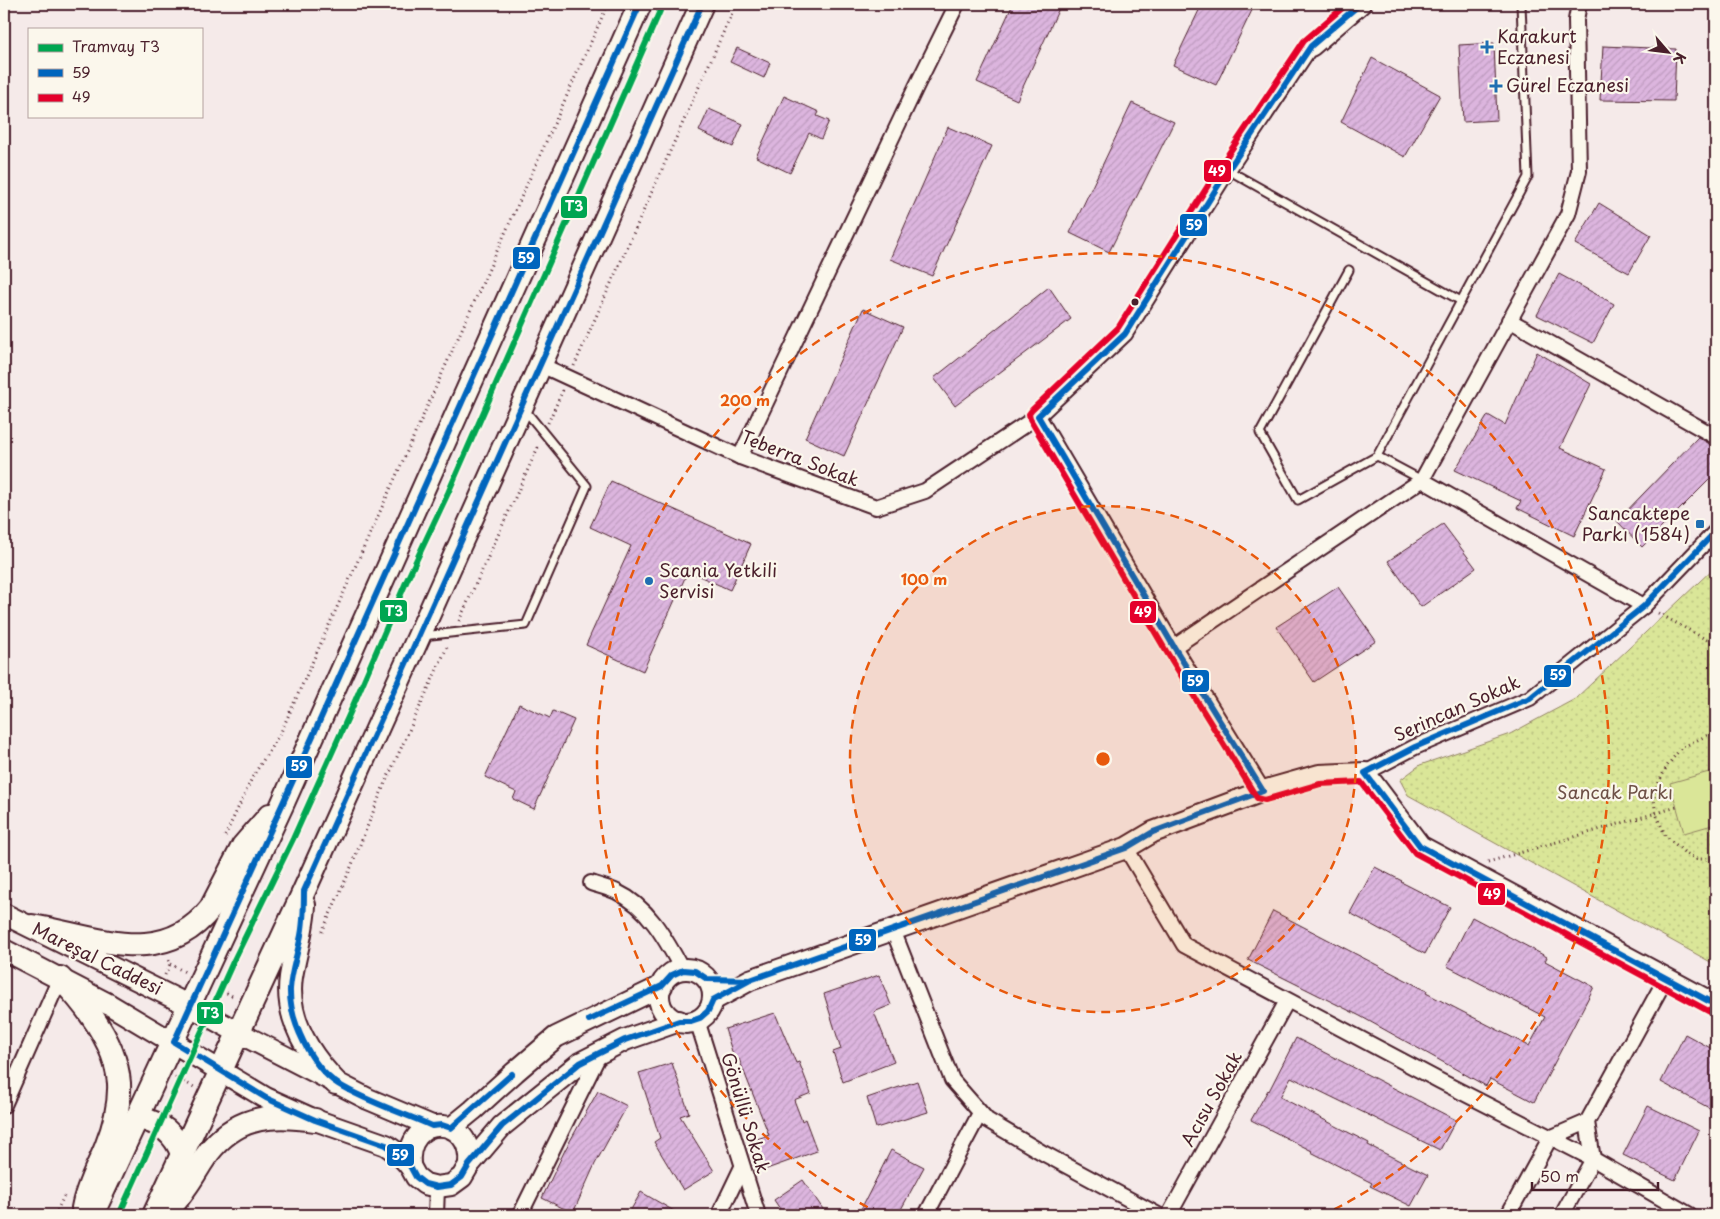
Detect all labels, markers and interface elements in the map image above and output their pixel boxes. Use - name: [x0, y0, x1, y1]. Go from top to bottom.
- place label: Karakurt Eczanesi: [1497, 22, 1577, 70]
- legend: [28, 28, 202, 118]
- north arrow: [1642, 28, 1692, 78]
- text: Tramvay T3: [72, 34, 160, 57]
- marker: Karakurt Eczanesi: [1481, 41, 1493, 53]
- text: K: [1668, 49, 1692, 68]
- text: 59: [72, 60, 91, 83]
- place label: Gürel Eczanesi: [1506, 71, 1629, 98]
- marker: Gürel Eczanesi: [1490, 80, 1502, 92]
- text: 49: [72, 84, 90, 107]
- line badge: 49: [1203, 159, 1232, 183]
- text: 49: [1208, 160, 1226, 181]
- line badge: T3: [560, 195, 588, 219]
- text: T3: [565, 195, 583, 216]
- line badge: 59: [1179, 213, 1208, 237]
- text: 59: [1185, 214, 1203, 235]
- line badge: 59: [512, 246, 541, 270]
- text: 59: [517, 247, 535, 268]
- unlabelled marker: [1130, 297, 1140, 307]
- text: 200 m: [720, 388, 770, 411]
- street label: Teberra Sokak: [738, 423, 863, 492]
- place label: Sancaktepe Parkı (1584): [1582, 499, 1690, 547]
- marker: Sancaktepe Parkı (1584): [1694, 518, 1706, 530]
- place label: Scania Yetkili Servisi: [659, 556, 777, 604]
- text: 100 m: [901, 567, 947, 590]
- marker: Scania Yetkili Servisi: [643, 575, 655, 587]
- line badge: T3: [379, 599, 408, 623]
- text: T3: [385, 600, 403, 621]
- line badge: 49: [1129, 600, 1157, 624]
- text: 49: [1134, 601, 1152, 622]
- line badge: 59: [1543, 664, 1572, 688]
- text: 59: [1549, 664, 1567, 685]
- street label: Serincan Sokak: [1389, 668, 1524, 748]
- line badge: 59: [1181, 669, 1210, 693]
- text: 59: [1186, 670, 1204, 691]
- centre of rings: [1094, 750, 1112, 768]
- line badge: 59: [285, 755, 313, 779]
- text: 59: [290, 755, 308, 776]
- park label: Sancak Parkı: [1557, 778, 1673, 805]
- line badge: 49: [1477, 882, 1506, 906]
- text: 49: [1483, 883, 1501, 904]
- street label: Mareşal Caddesi: [28, 914, 167, 1001]
- line badge: 59: [848, 928, 877, 952]
- text: 59: [854, 929, 872, 950]
- line badge: T3: [196, 1001, 224, 1025]
- text: T3: [201, 1002, 219, 1023]
- street label: Acısu Sokak: [1173, 1046, 1248, 1151]
- street label: Gönüllü Sokak: [715, 1049, 778, 1176]
- line badge: 59: [386, 1143, 415, 1167]
- text: 59: [391, 1144, 409, 1165]
- scale bar: [1532, 1159, 1659, 1191]
- text: 50 m: [1540, 1164, 1579, 1187]

